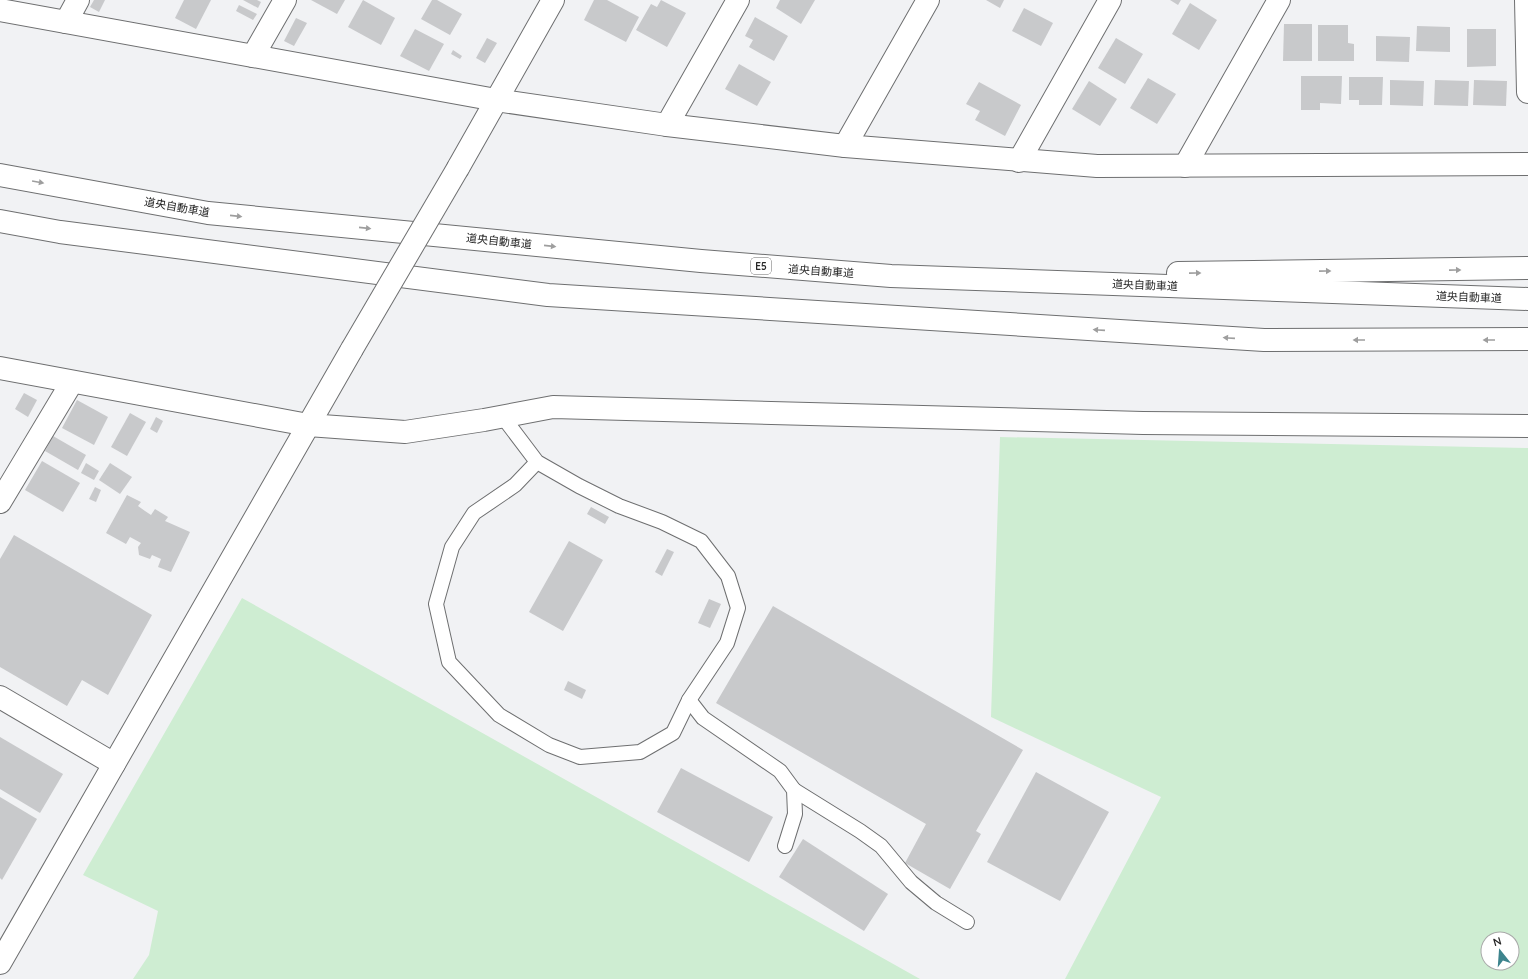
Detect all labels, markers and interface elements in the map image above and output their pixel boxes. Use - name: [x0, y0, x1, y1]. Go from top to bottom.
- one-way arrow: [32, 180, 44, 186]
- street label: 道央自動車道: [143, 194, 211, 220]
- one-way arrow: [230, 212, 242, 219]
- one-way arrow: [359, 225, 371, 232]
- street label: 道央自動車道: [465, 231, 533, 251]
- one-way arrow: [544, 243, 556, 250]
- road number: E5: [751, 258, 771, 274]
- street label: 道央自動車道: [788, 262, 854, 280]
- one-way arrow: [1449, 266, 1461, 273]
- one-way arrow: [1319, 268, 1332, 274]
- one-way arrow: [1189, 269, 1201, 276]
- street label: 道央自動車道: [1112, 277, 1178, 293]
- street label: 道央自動車道: [1436, 289, 1502, 305]
- one-way arrow: [1093, 326, 1105, 333]
- one-way arrow: [1223, 334, 1235, 341]
- one-way arrow: [1352, 337, 1365, 343]
- one-way arrow: [1482, 337, 1495, 343]
- north arrow: [1480, 931, 1520, 971]
- text: N: [1491, 934, 1503, 949]

